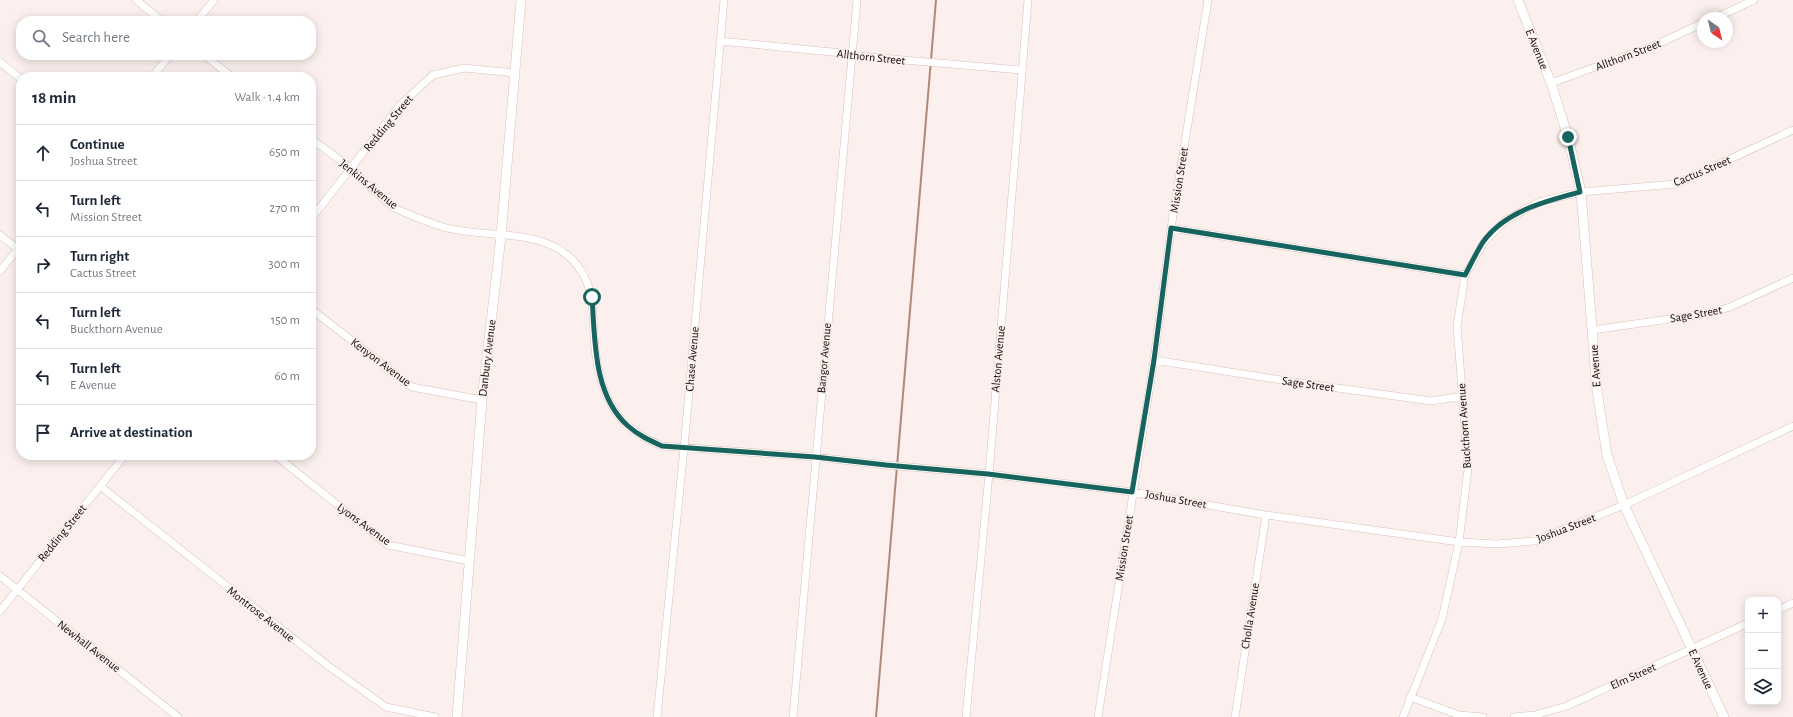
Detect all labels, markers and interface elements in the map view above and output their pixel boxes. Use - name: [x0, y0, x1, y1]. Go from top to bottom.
- north arrow: [1697, 12, 1733, 48]
- search box: [16, 16, 316, 60]
- icon: search: [30, 27, 52, 49]
- street label: E Avenue: [1523, 27, 1551, 71]
- text: Search here: [62, 30, 130, 45]
- street label: Allthorn Street: [1594, 37, 1663, 73]
- street label: Allthorn Street: [836, 47, 906, 67]
- text: 18 min: [32, 89, 76, 106]
- text: Walk · 1.4 km: [235, 91, 300, 104]
- street label: Redding Street: [361, 92, 415, 153]
- route end: [1559, 128, 1577, 146]
- text: Continue: [70, 137, 125, 152]
- icon: ahead: [32, 142, 54, 164]
- text: 650 m: [269, 146, 300, 159]
- street label: Mission Street: [1168, 146, 1190, 214]
- street label: Cactus Street: [1672, 153, 1733, 188]
- text: Joshua Street: [70, 155, 137, 168]
- street label: Jenkins Avenue: [338, 157, 400, 211]
- text: Turn left: [70, 193, 121, 208]
- icon: left: [32, 198, 54, 220]
- text: 270 m: [269, 202, 300, 215]
- text: Mission Street: [70, 211, 142, 224]
- text: Turn right: [70, 249, 129, 264]
- icon: right: [32, 254, 54, 276]
- text: 300 m: [268, 258, 300, 271]
- text: Cactus Street: [70, 267, 136, 280]
- route start: [583, 288, 601, 306]
- street label: Sage Street: [1669, 303, 1723, 324]
- text: Turn left: [70, 305, 121, 320]
- icon: left: [32, 310, 54, 332]
- text: 150 m: [271, 314, 300, 327]
- street label: Danbury Avenue: [476, 319, 499, 397]
- street label: Bangor Avenue: [815, 322, 833, 394]
- text: Buckthorn Avenue: [70, 323, 163, 336]
- street label: Alston Avenue: [989, 325, 1007, 393]
- street label: Chase Avenue: [683, 326, 701, 392]
- street label: Kenyon Avenue: [348, 336, 413, 389]
- street label: E Avenue: [1588, 344, 1602, 388]
- text: Turn left: [70, 361, 121, 376]
- icon: left: [32, 366, 54, 388]
- text: 60 m: [274, 370, 300, 383]
- street label: Sage Street: [1281, 374, 1335, 394]
- text: E Avenue: [70, 379, 116, 392]
- street label: Buckthorn Avenue: [1455, 383, 1473, 469]
- icon: arrive: [32, 422, 54, 444]
- text: Arrive at destination: [70, 425, 193, 440]
- street label: Joshua Street: [1144, 488, 1208, 510]
- street label: Lyons Avenue: [334, 501, 393, 548]
- street label: Redding Street: [36, 502, 89, 564]
- street label: Joshua Street: [1535, 511, 1597, 545]
- street label: Mission Street: [1113, 514, 1135, 582]
- street label: Cholla Avenue: [1239, 582, 1261, 650]
- street label: Montrose Avenue: [225, 584, 297, 644]
- map controls: [1745, 597, 1781, 705]
- button: +: [1745, 597, 1781, 633]
- street label: Newhall Avenue: [55, 618, 123, 674]
- button: −: [1745, 633, 1781, 669]
- street label: E Avenue: [1687, 647, 1715, 691]
- street label: Elm Street: [1608, 661, 1658, 691]
- button: layers: [1745, 669, 1781, 705]

